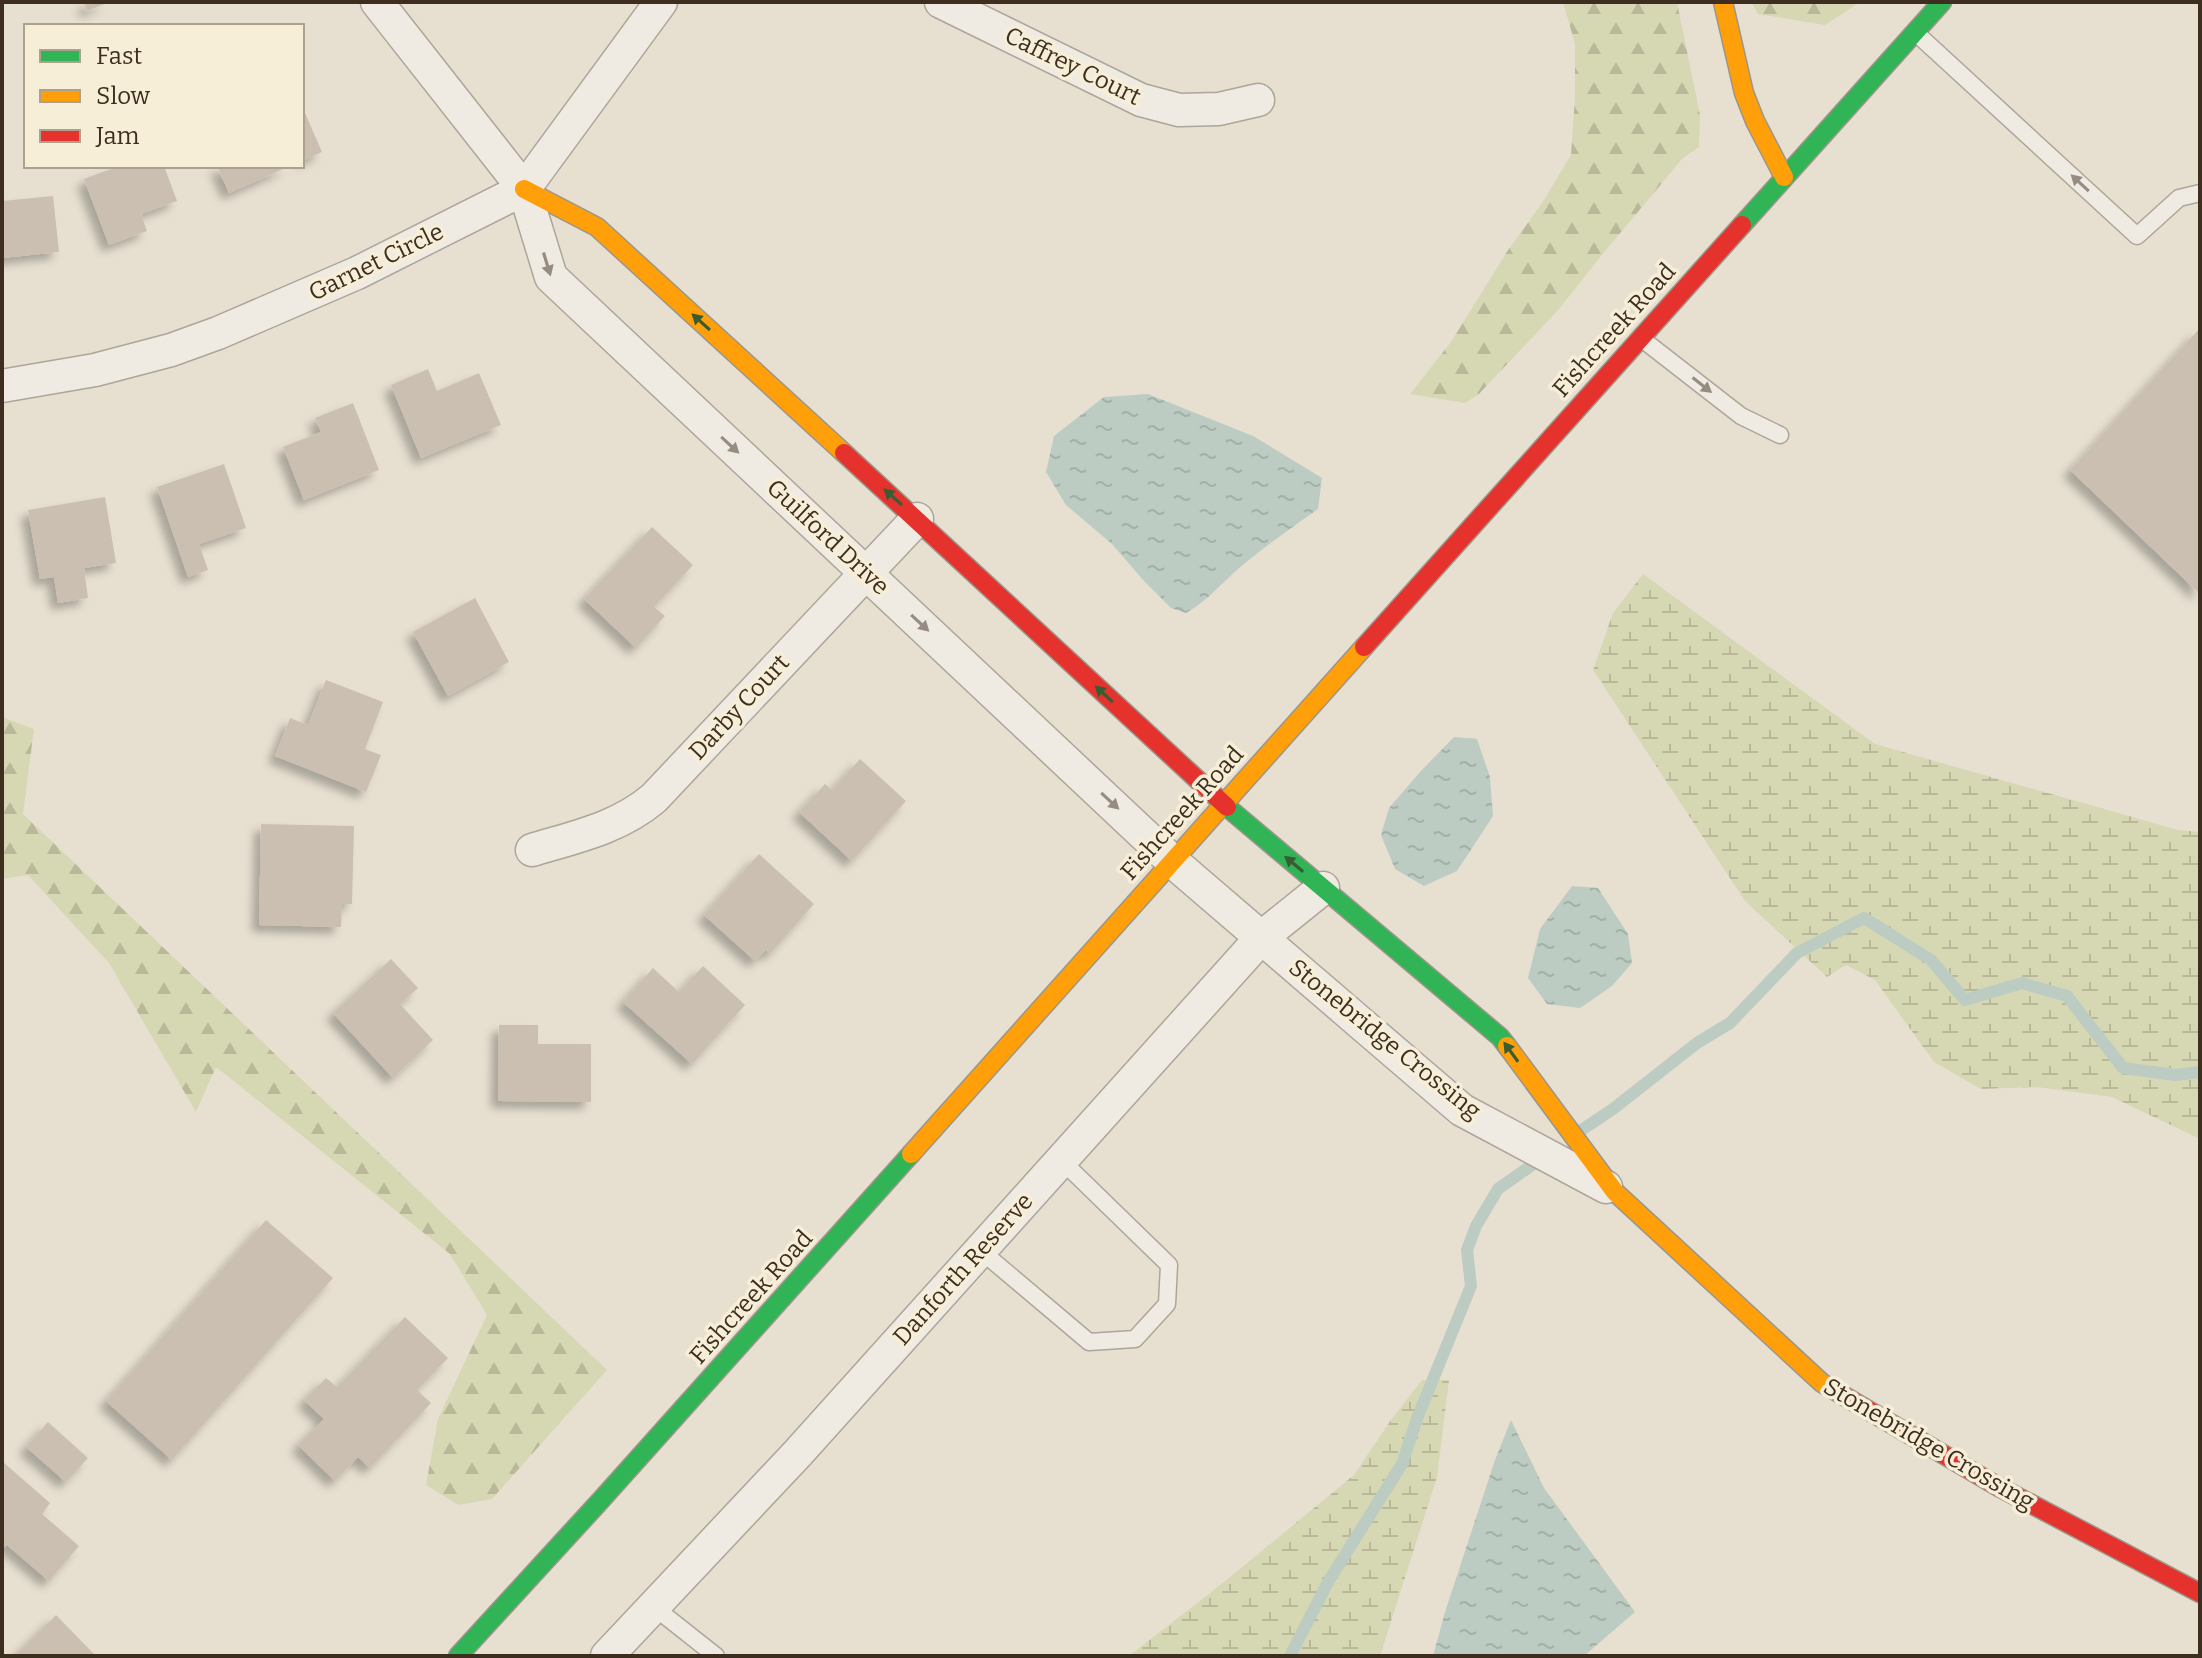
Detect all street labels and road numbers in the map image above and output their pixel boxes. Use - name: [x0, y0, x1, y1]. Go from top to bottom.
- street label: Caffrey Court: [1000, 21, 1146, 111]
- street label: Garnet Circle: [304, 217, 448, 307]
- street label: Fishcreek Road: [1547, 258, 1681, 402]
- street label: Guilford Drive: [761, 473, 895, 601]
- street label: Darby Court: [683, 648, 795, 765]
- street label: Fishcreek Road: [1115, 741, 1249, 885]
- street label: Stonebridge Crossing: [1284, 953, 1486, 1125]
- street label: Danforth Reserve: [887, 1187, 1039, 1351]
- street label: Fishcreek Road: [684, 1225, 818, 1369]
- street label: Stonebridge Crossing: [1819, 1372, 2039, 1516]

